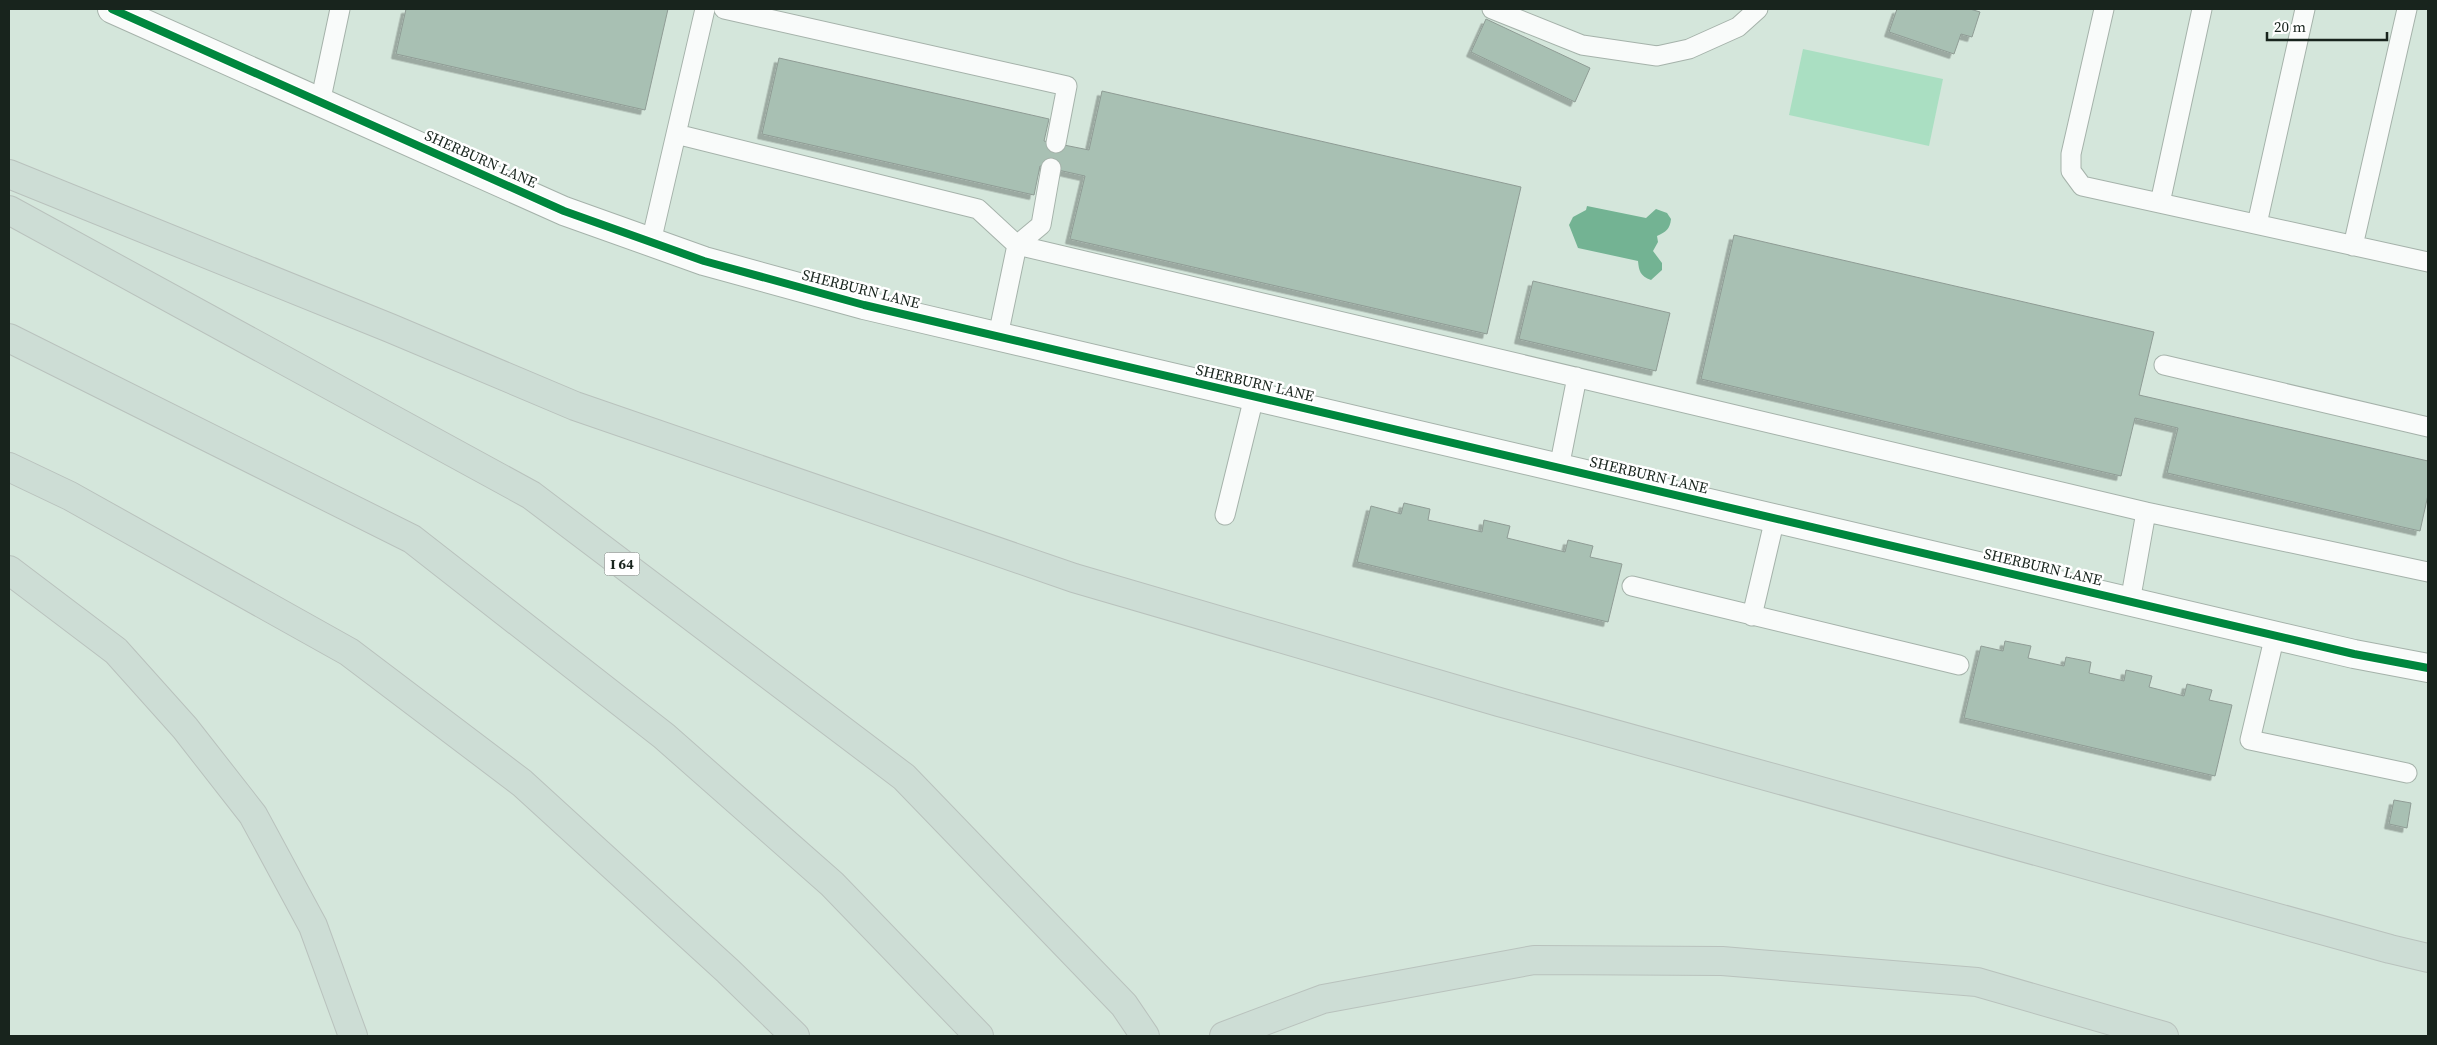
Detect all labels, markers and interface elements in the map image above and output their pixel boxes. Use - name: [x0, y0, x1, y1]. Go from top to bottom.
- scale bar: [2267, 10, 2387, 42]
- text: 20 m: [2274, 16, 2306, 37]
- street label: SHERBURN LANE: [422, 124, 541, 193]
- street label: SHERBURN LANE: [800, 264, 922, 313]
- street label: SHERBURN LANE: [1194, 359, 1316, 406]
- street label: SHERBURN LANE: [1588, 451, 1710, 498]
- street label: SHERBURN LANE: [1982, 543, 2104, 590]
- road number: I 64: [604, 552, 640, 576]

